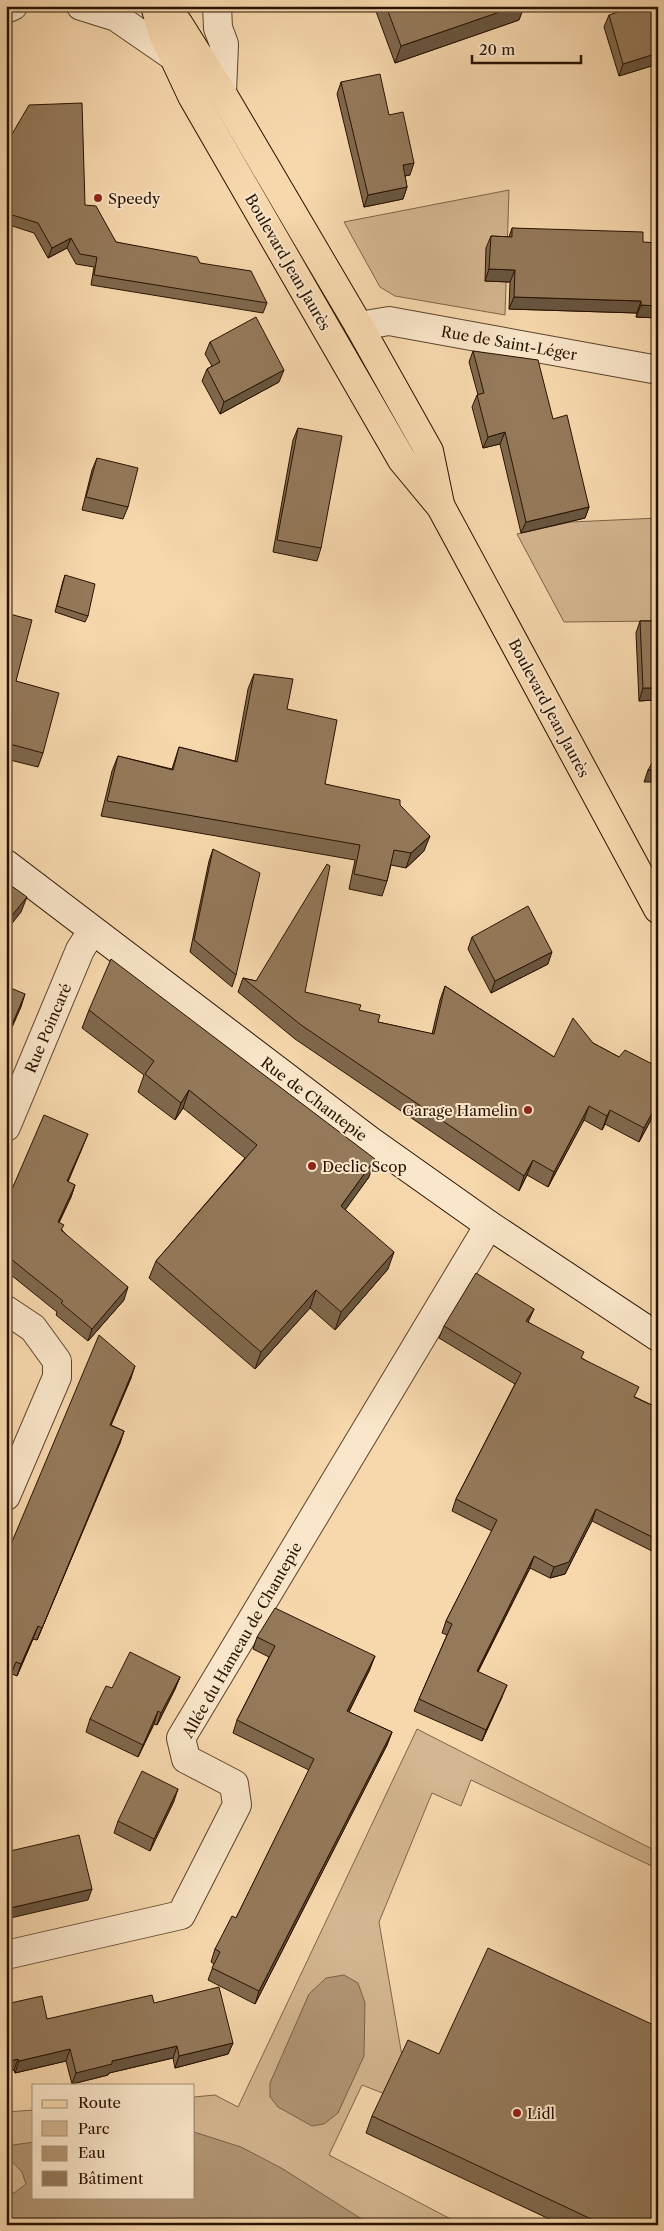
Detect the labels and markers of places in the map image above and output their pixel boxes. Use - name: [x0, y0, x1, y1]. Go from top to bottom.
- place label: Speedy: [108, 189, 161, 208]
- marker: Speedy: [92, 192, 104, 204]
- place label: Garage Hamelin: [402, 1101, 519, 1120]
- marker: Garage Hamelin: [522, 1104, 534, 1116]
- place label: Declic Scop: [322, 1157, 407, 1176]
- marker: Declic Scop: [306, 1160, 318, 1172]
- place label: Lidl: [527, 2104, 556, 2123]
- marker: Lidl: [511, 2107, 523, 2119]

